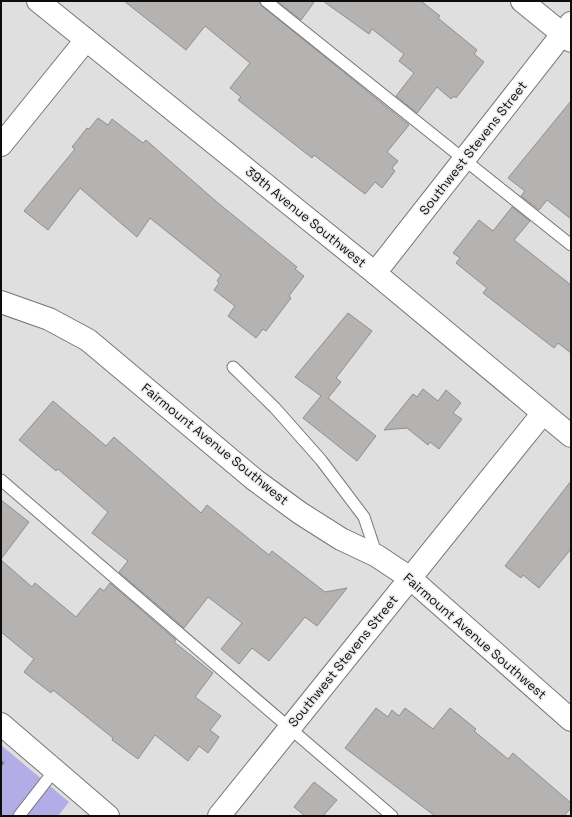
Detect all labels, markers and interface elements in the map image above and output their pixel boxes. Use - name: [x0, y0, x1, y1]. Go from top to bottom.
- street label: Southwest Stevens Street: [415, 78, 531, 218]
- street label: 39th Avenue Southwest: [242, 163, 370, 271]
- street label: Fairmount Avenue Southwest: [138, 379, 292, 509]
- street label: Fairmount Avenue Southwest: [400, 569, 550, 703]
- street label: Southwest Stevens Street: [284, 591, 402, 731]

